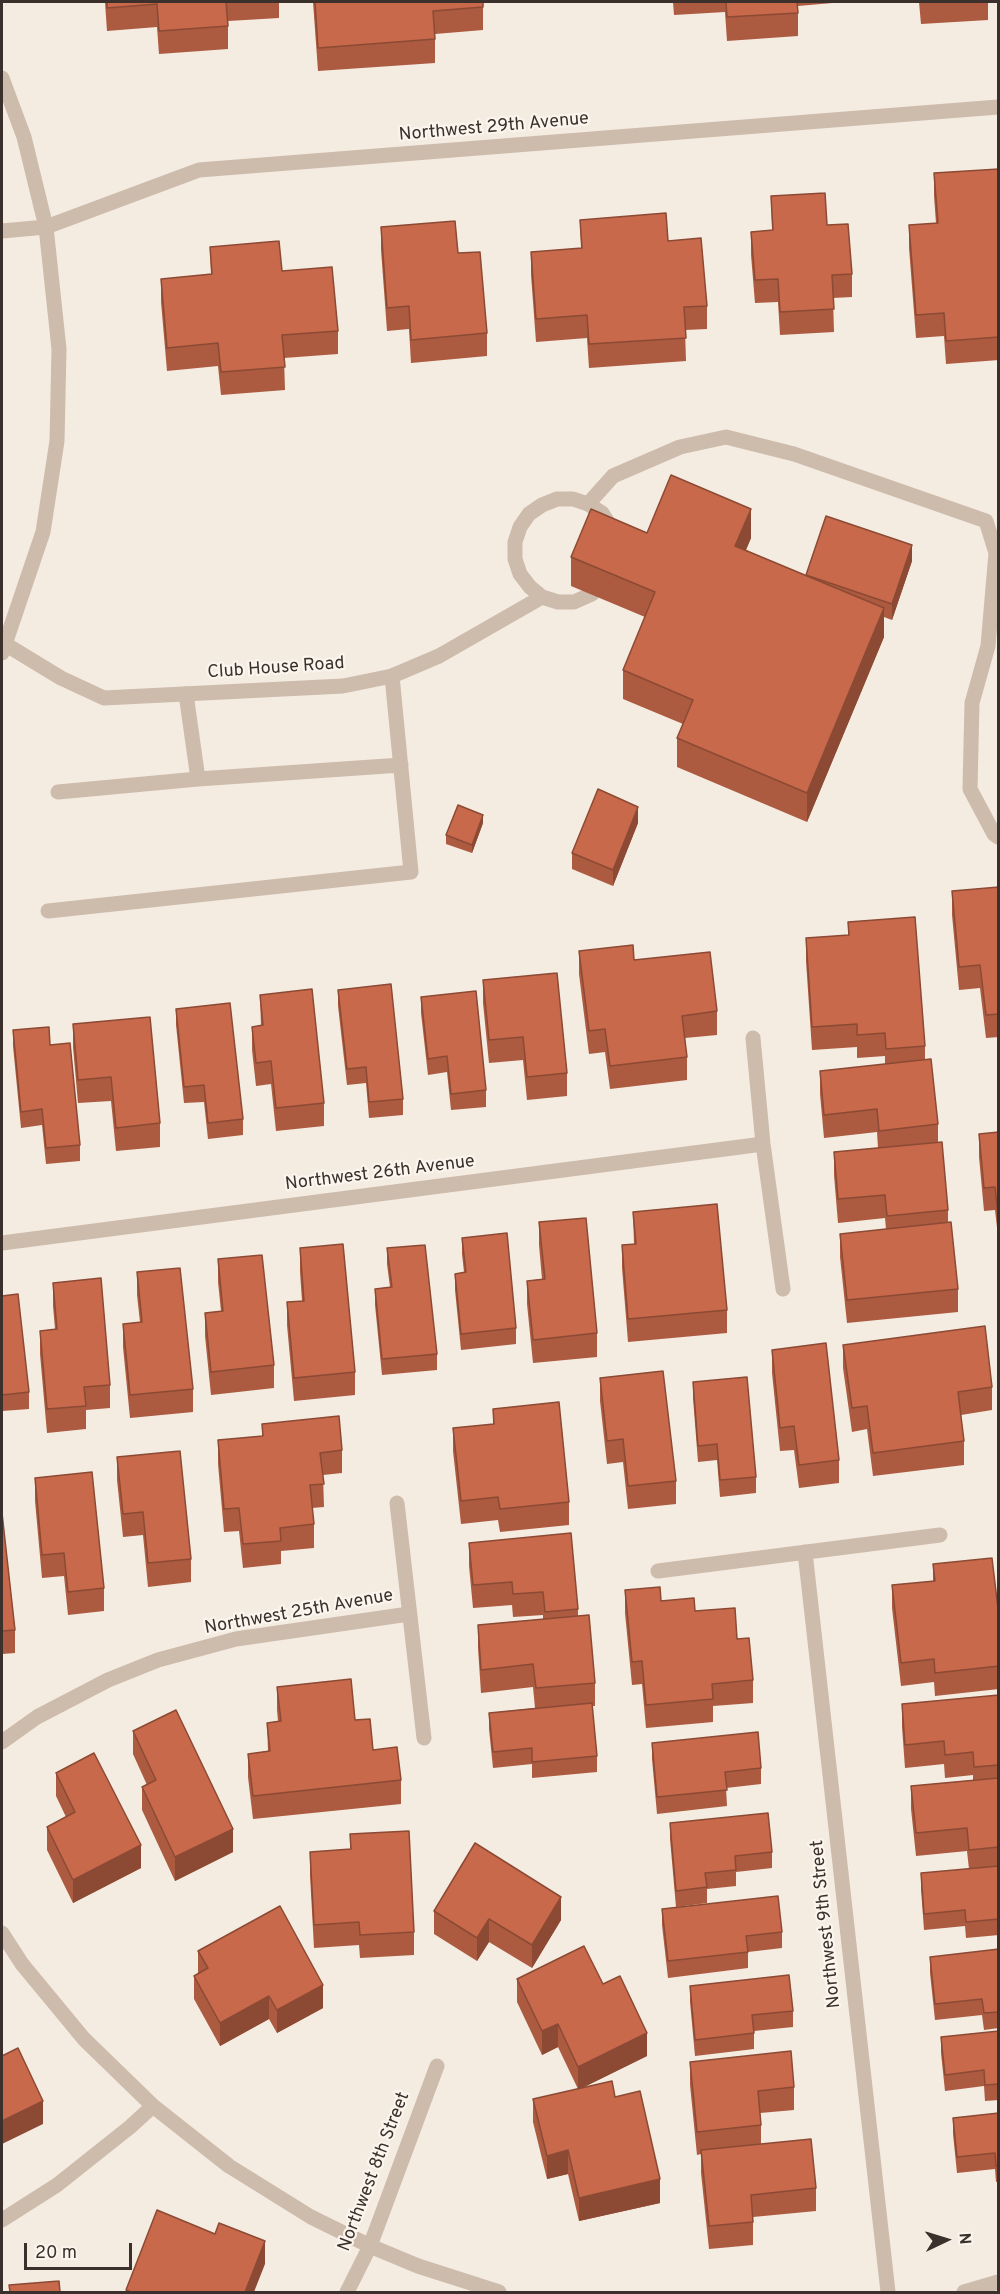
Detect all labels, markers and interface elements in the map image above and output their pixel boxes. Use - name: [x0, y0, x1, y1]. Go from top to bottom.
- street label: Northwest 29th Avenue: [398, 109, 590, 147]
- street label: Club House Road: [207, 653, 345, 685]
- street label: Northwest 26th Avenue: [284, 1152, 476, 1196]
- street label: Northwest 25th Avenue: [203, 1586, 395, 1640]
- street label: Northwest 9th Street: [807, 1839, 847, 2009]
- street label: Northwest 8th Street: [335, 2089, 415, 2255]
- north arrow: [916, 2210, 976, 2270]
- scale bar: [27, 2231, 135, 2269]
- text: N: [954, 2232, 974, 2245]
- text: 20 m: [35, 2242, 77, 2265]

